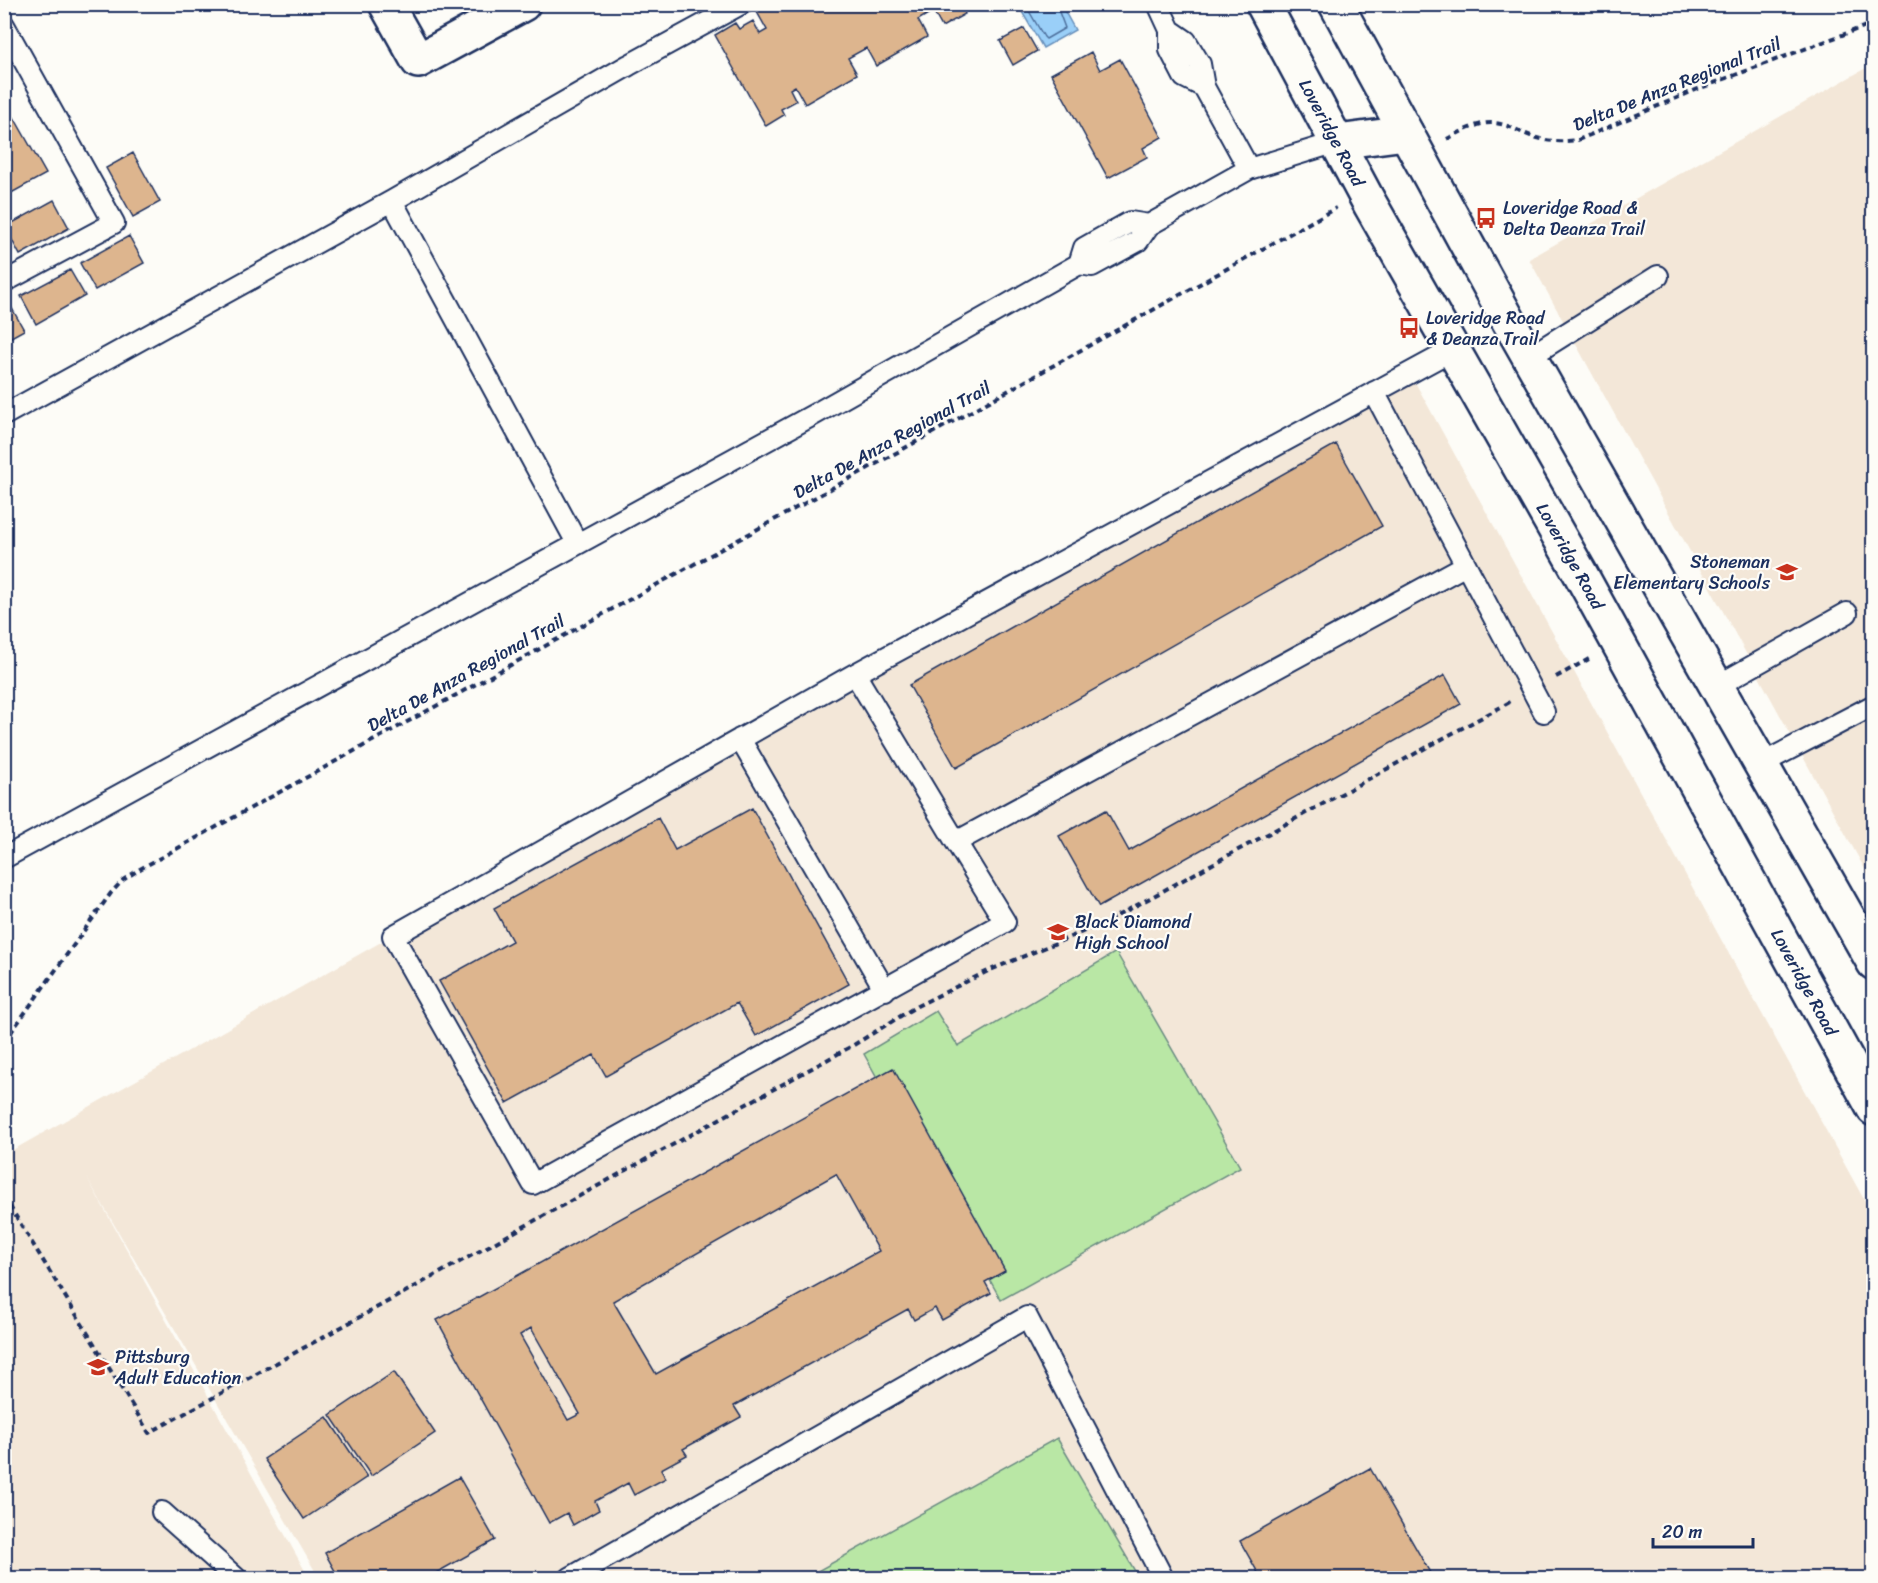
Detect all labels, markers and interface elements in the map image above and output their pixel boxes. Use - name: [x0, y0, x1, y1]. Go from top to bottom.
- street label: Delta De Anza Regional Trail: [1568, 27, 1787, 140]
- street label: Loveridge Road: [1290, 73, 1375, 194]
- place label: Loveridge Road & Delta Deanza Trail: [1503, 192, 1646, 245]
- bus stop icon: Loveridge Road & Delta Deanza Trail: [1474, 206, 1498, 230]
- place label: Loveridge Road & Deanza Trail: [1426, 302, 1546, 355]
- bus stop icon: Loveridge Road & Deanza Trail: [1397, 316, 1421, 340]
- street label: Delta De Anza Regional Trail: [787, 372, 998, 508]
- street label: Loveridge Road: [1527, 497, 1614, 617]
- place label: Stoneman Elementary Schools: [1613, 546, 1771, 599]
- school or university icon: Stoneman Elementary Schools: [1775, 560, 1799, 584]
- street label: Delta De Anza Regional Trail: [361, 605, 572, 741]
- place label: Black Diamond High School: [1075, 906, 1192, 959]
- school or university icon: Black Diamond High School: [1046, 920, 1070, 944]
- street label: Loveridge Road: [1762, 922, 1848, 1043]
- place label: Pittsburg Adult Education: [114, 1341, 242, 1394]
- school or university icon: Pittsburg Adult Education: [86, 1355, 110, 1379]
- scale bar: [1653, 1511, 1754, 1549]
- text: 20 m: [1662, 1516, 1702, 1548]

